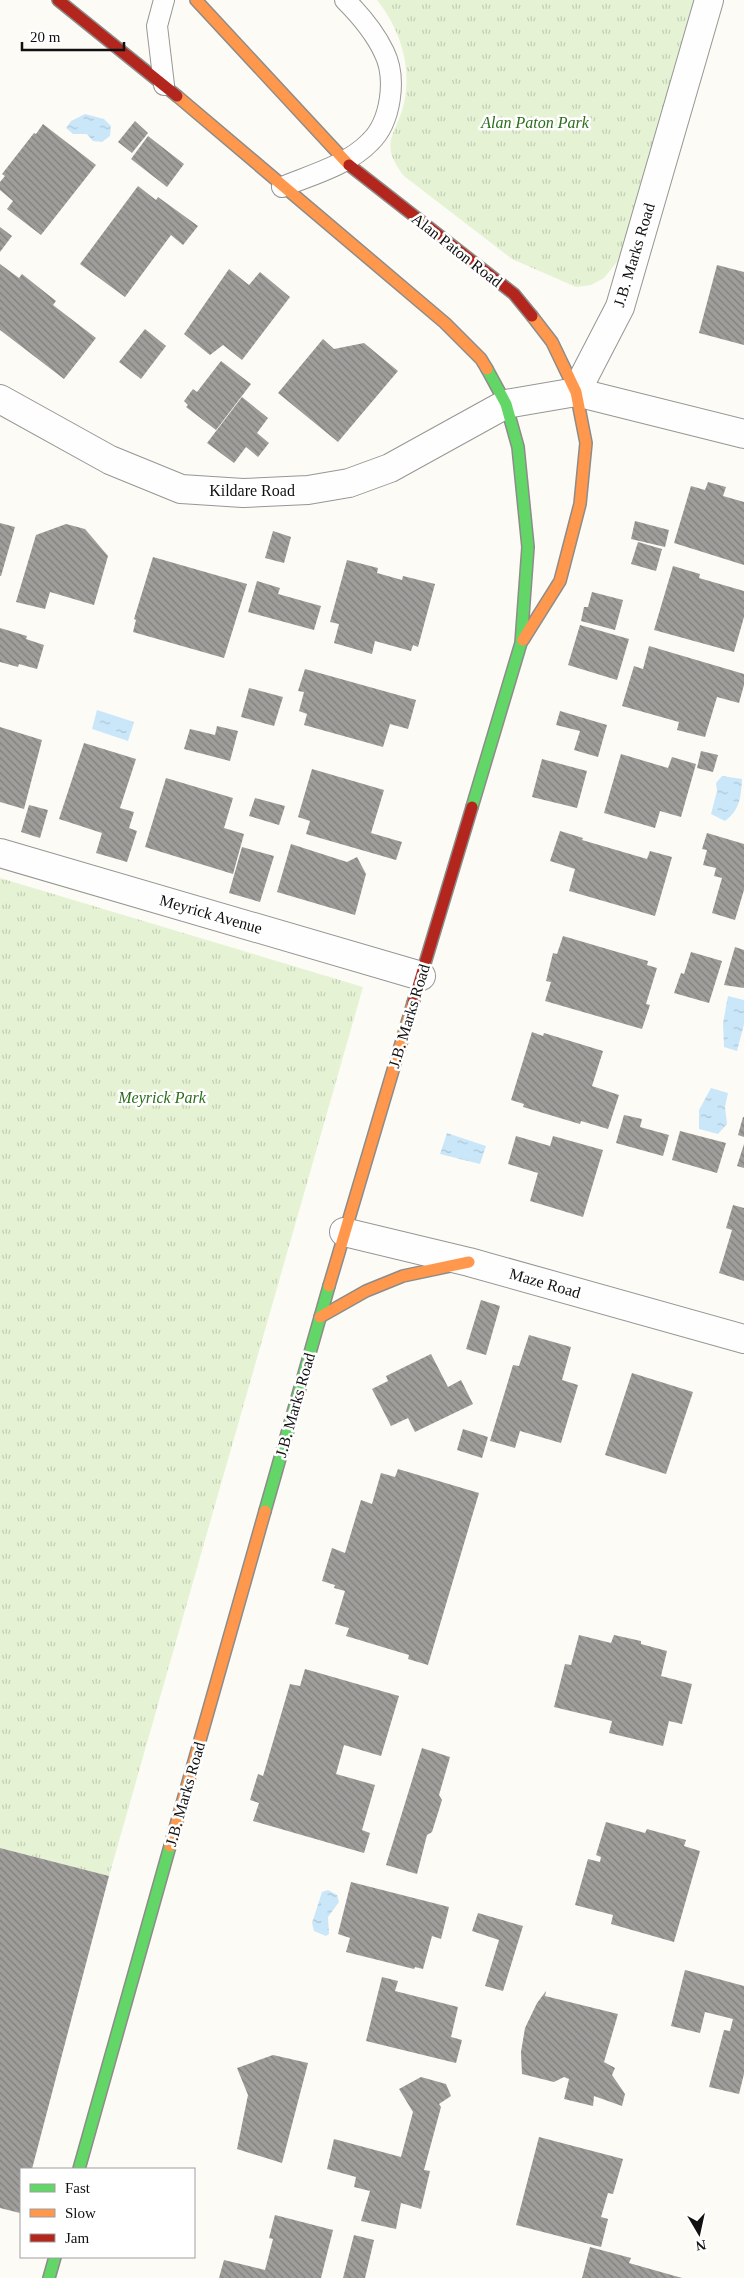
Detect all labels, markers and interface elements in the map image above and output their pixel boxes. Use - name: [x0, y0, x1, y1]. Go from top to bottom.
- scale bar: [22, 20, 125, 52]
- text: 20 m: [30, 29, 61, 45]
- park label: Alan Paton Park: [480, 114, 590, 131]
- street label: J.B. Marks Road: [610, 201, 658, 309]
- street label: Alan Paton Road: [409, 210, 505, 290]
- street label: Kildare Road: [209, 482, 295, 499]
- street label: Meyrick Avenue: [157, 891, 264, 938]
- street label: J.B. Marks Road: [385, 962, 433, 1070]
- park label: Meyrick Park: [117, 1089, 207, 1107]
- street label: Maze Road: [507, 1265, 583, 1301]
- street label: J.B. Marks Road: [272, 1351, 318, 1459]
- street label: J.B. Marks Road: [162, 1740, 208, 1848]
- legend: [20, 2168, 195, 2258]
- text: Fast: [65, 2180, 91, 2196]
- text: Slow: [65, 2205, 96, 2221]
- north arrow: [674, 2208, 724, 2258]
- text: Jam: [65, 2230, 89, 2246]
- text: N: [695, 2237, 707, 2254]

